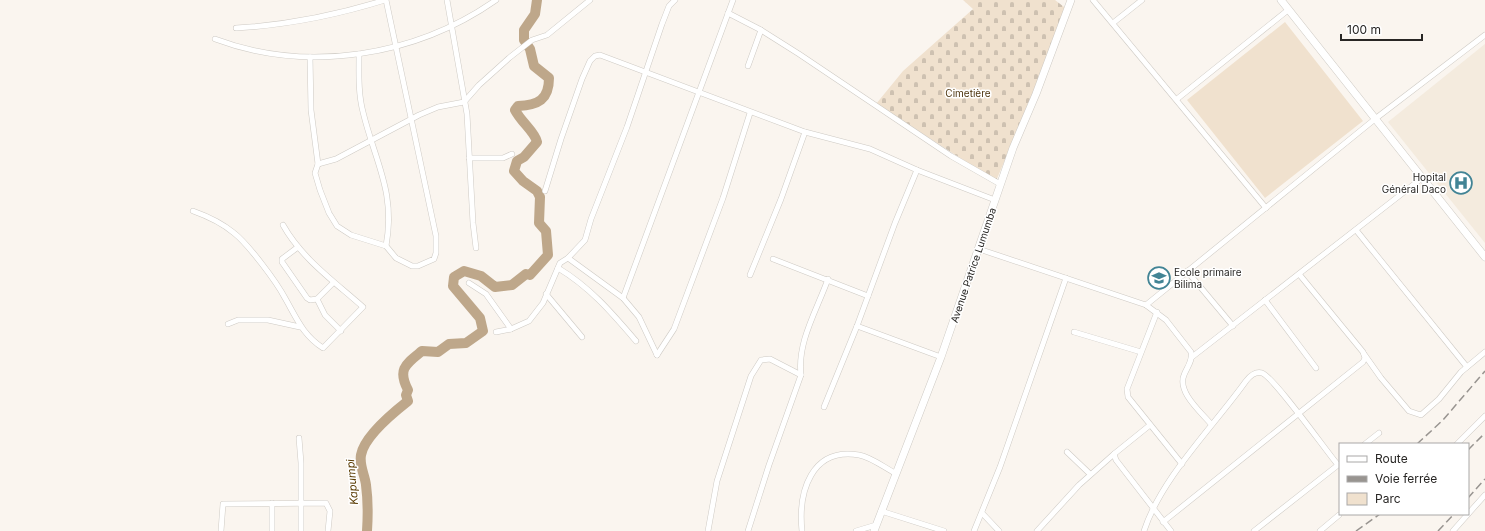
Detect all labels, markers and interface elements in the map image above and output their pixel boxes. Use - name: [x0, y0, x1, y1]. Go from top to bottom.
- scale bar: [1341, 16, 1422, 42]
- text: 100 m: [1347, 22, 1381, 37]
- park label: Cimetière: [945, 87, 991, 99]
- hospital icon: Hopital Général Daco: [1448, 170, 1474, 196]
- place label: Hopital Général Daco: [1382, 171, 1446, 195]
- street label: Avenue Patrice Lumumba: [948, 206, 998, 324]
- school or university icon: Ecole primaire Bilima: [1146, 265, 1172, 291]
- place label: Ecole primaire Bilima: [1174, 266, 1242, 290]
- legend: [1339, 443, 1469, 515]
- text: Route: [1375, 451, 1408, 466]
- water label: Kapumpi: [343, 458, 361, 506]
- text: Voie ferrée: [1375, 471, 1437, 486]
- text: Parc: [1375, 491, 1401, 506]

